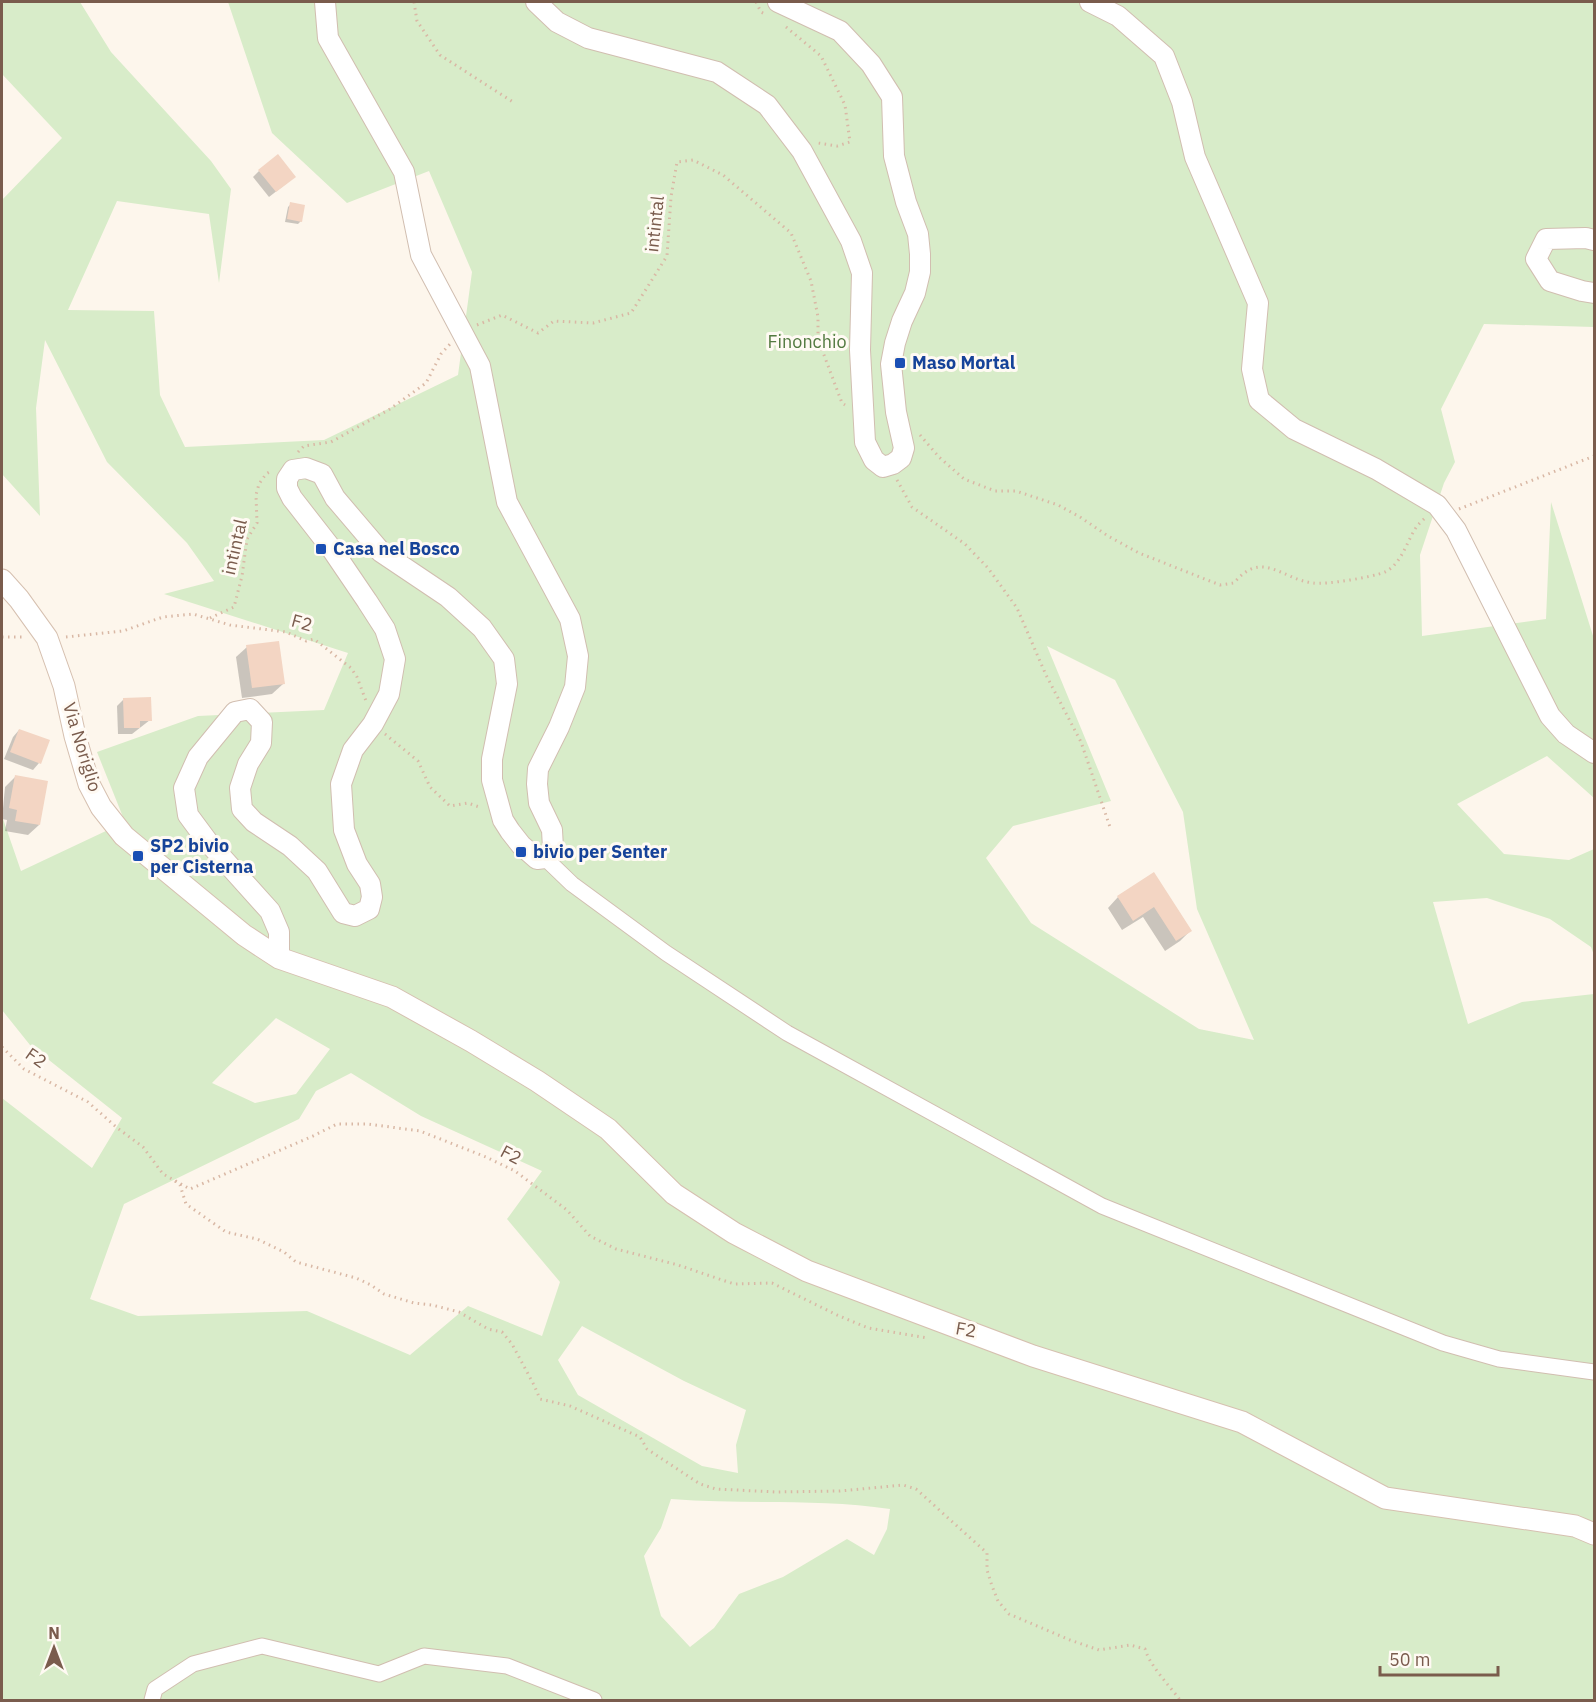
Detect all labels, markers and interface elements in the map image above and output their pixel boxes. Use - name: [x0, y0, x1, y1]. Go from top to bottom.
- street label: intintal: [640, 195, 669, 253]
- park label: Finonchio: [768, 330, 846, 353]
- place label: Maso Mortal: [912, 351, 1016, 374]
- marker: Maso Mortal: [893, 356, 907, 370]
- street label: intintal: [217, 517, 252, 577]
- place label: Casa nel Bosco: [333, 537, 460, 560]
- marker: Casa nel Bosco: [314, 542, 328, 556]
- street label: F2: [289, 609, 315, 636]
- street label: Via Noriglio: [58, 699, 107, 794]
- place label: SP2 bivio per Cisterna: [150, 834, 254, 878]
- place label: bivio per Senter: [533, 840, 667, 863]
- marker: bivio per Senter: [514, 845, 528, 859]
- marker: SP2 bivio per Cisterna: [131, 849, 145, 863]
- street label: F2: [21, 1042, 51, 1073]
- street label: F2: [497, 1140, 526, 1170]
- street label: F2: [954, 1316, 978, 1343]
- north arrow: [24, 1618, 84, 1678]
- text: N: [48, 1623, 60, 1643]
- scale bar: [1380, 1639, 1498, 1677]
- text: 50 m: [1389, 1648, 1431, 1671]

